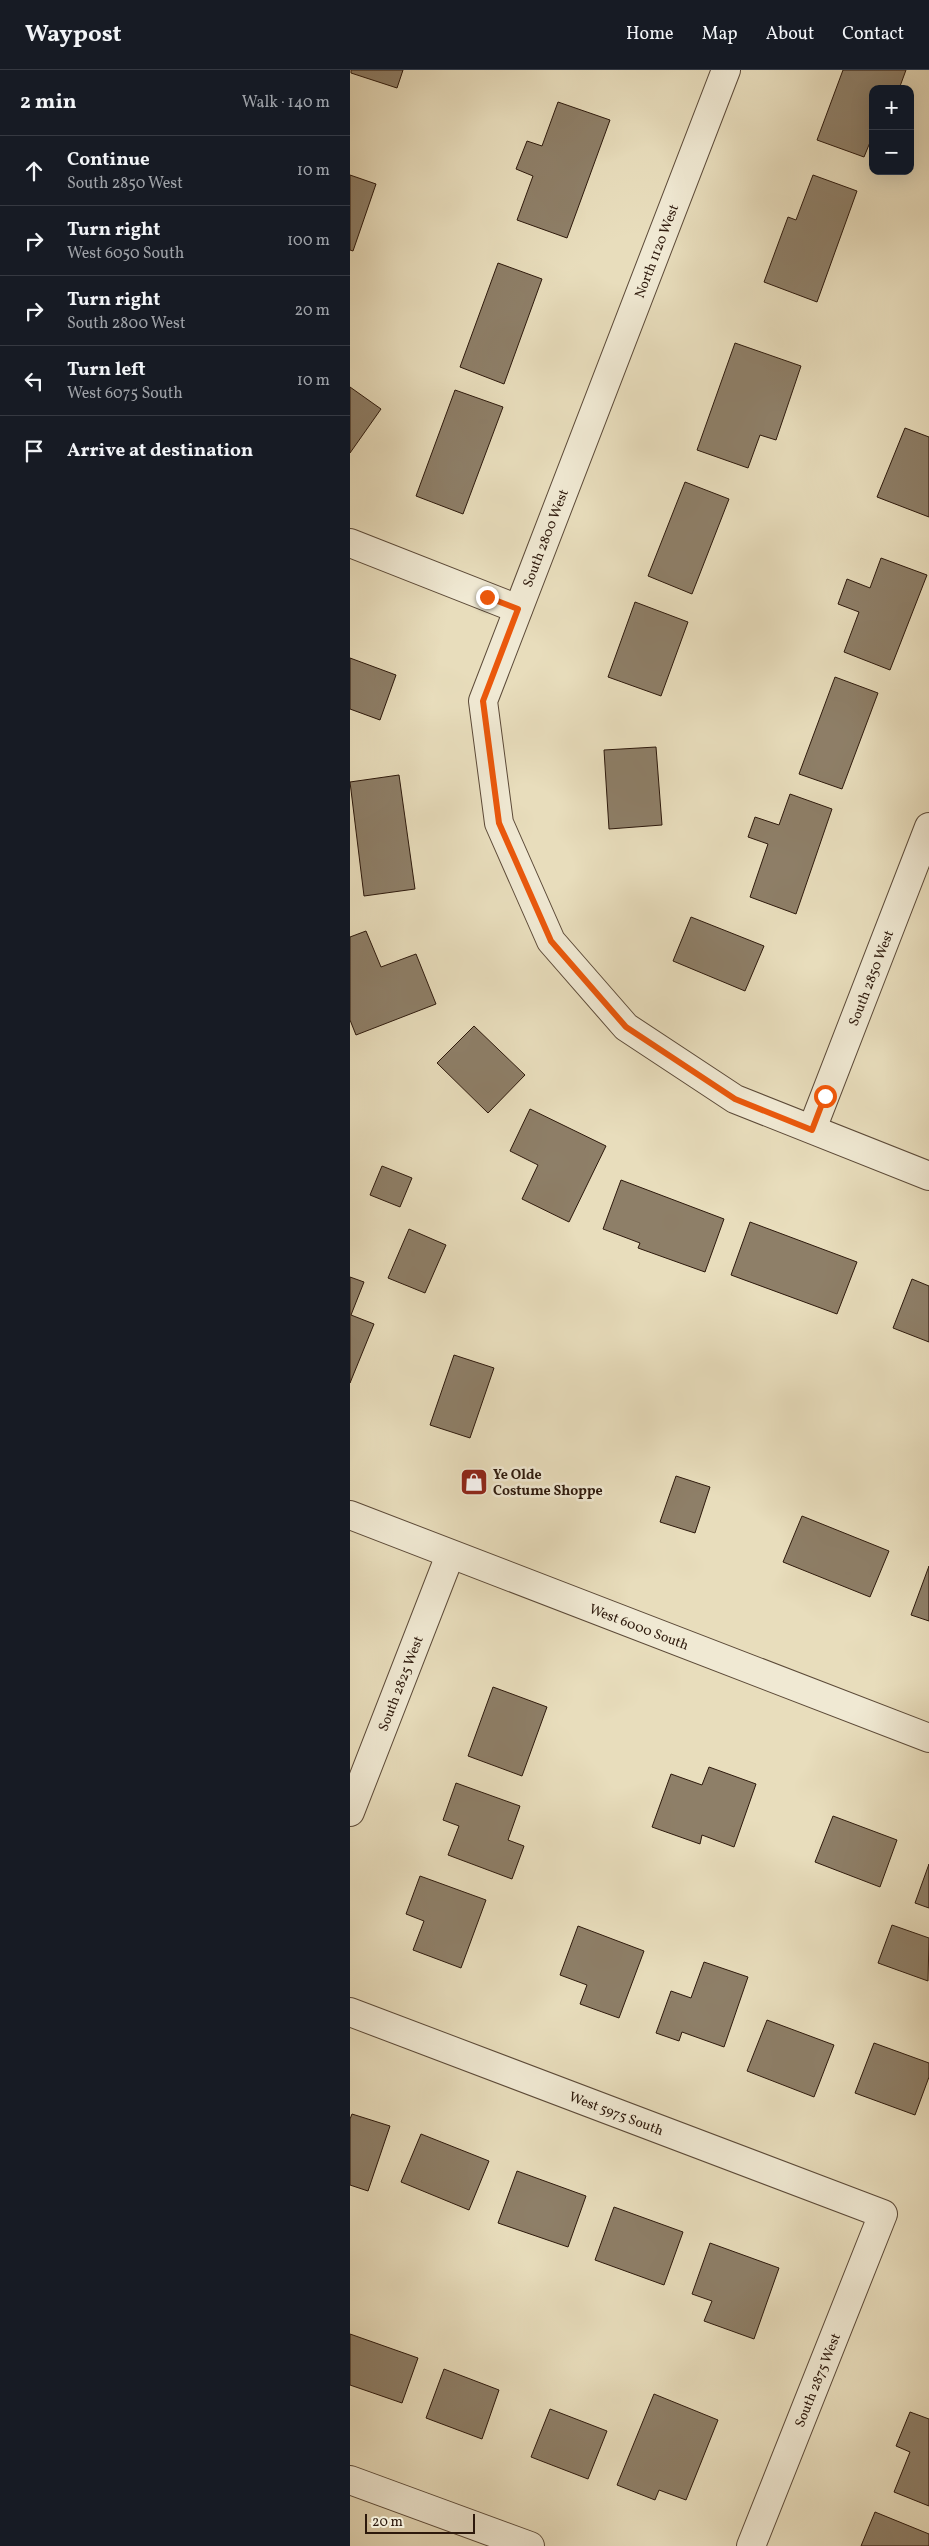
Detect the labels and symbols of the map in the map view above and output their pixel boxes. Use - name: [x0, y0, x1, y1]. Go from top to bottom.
- street label: North 1120 West: [631, 202, 684, 301]
- street label: South 2800 West: [519, 487, 574, 590]
- route end: [476, 586, 499, 609]
- street label: South 2850 West: [845, 928, 899, 1029]
- route start: [814, 1085, 837, 1108]
- place label: Ye Olde Costume Shoppe: [493, 1466, 603, 1501]
- shop icon: Ye Olde Costume Shoppe: [459, 1467, 489, 1497]
- street label: West 6000 South: [586, 1600, 691, 1656]
- street label: South 2825 West: [374, 1633, 429, 1734]
- street label: West 5975 South: [566, 2088, 666, 2141]
- street label: South 2875 West: [791, 2331, 846, 2431]
- scale bar: [365, 2511, 475, 2534]

